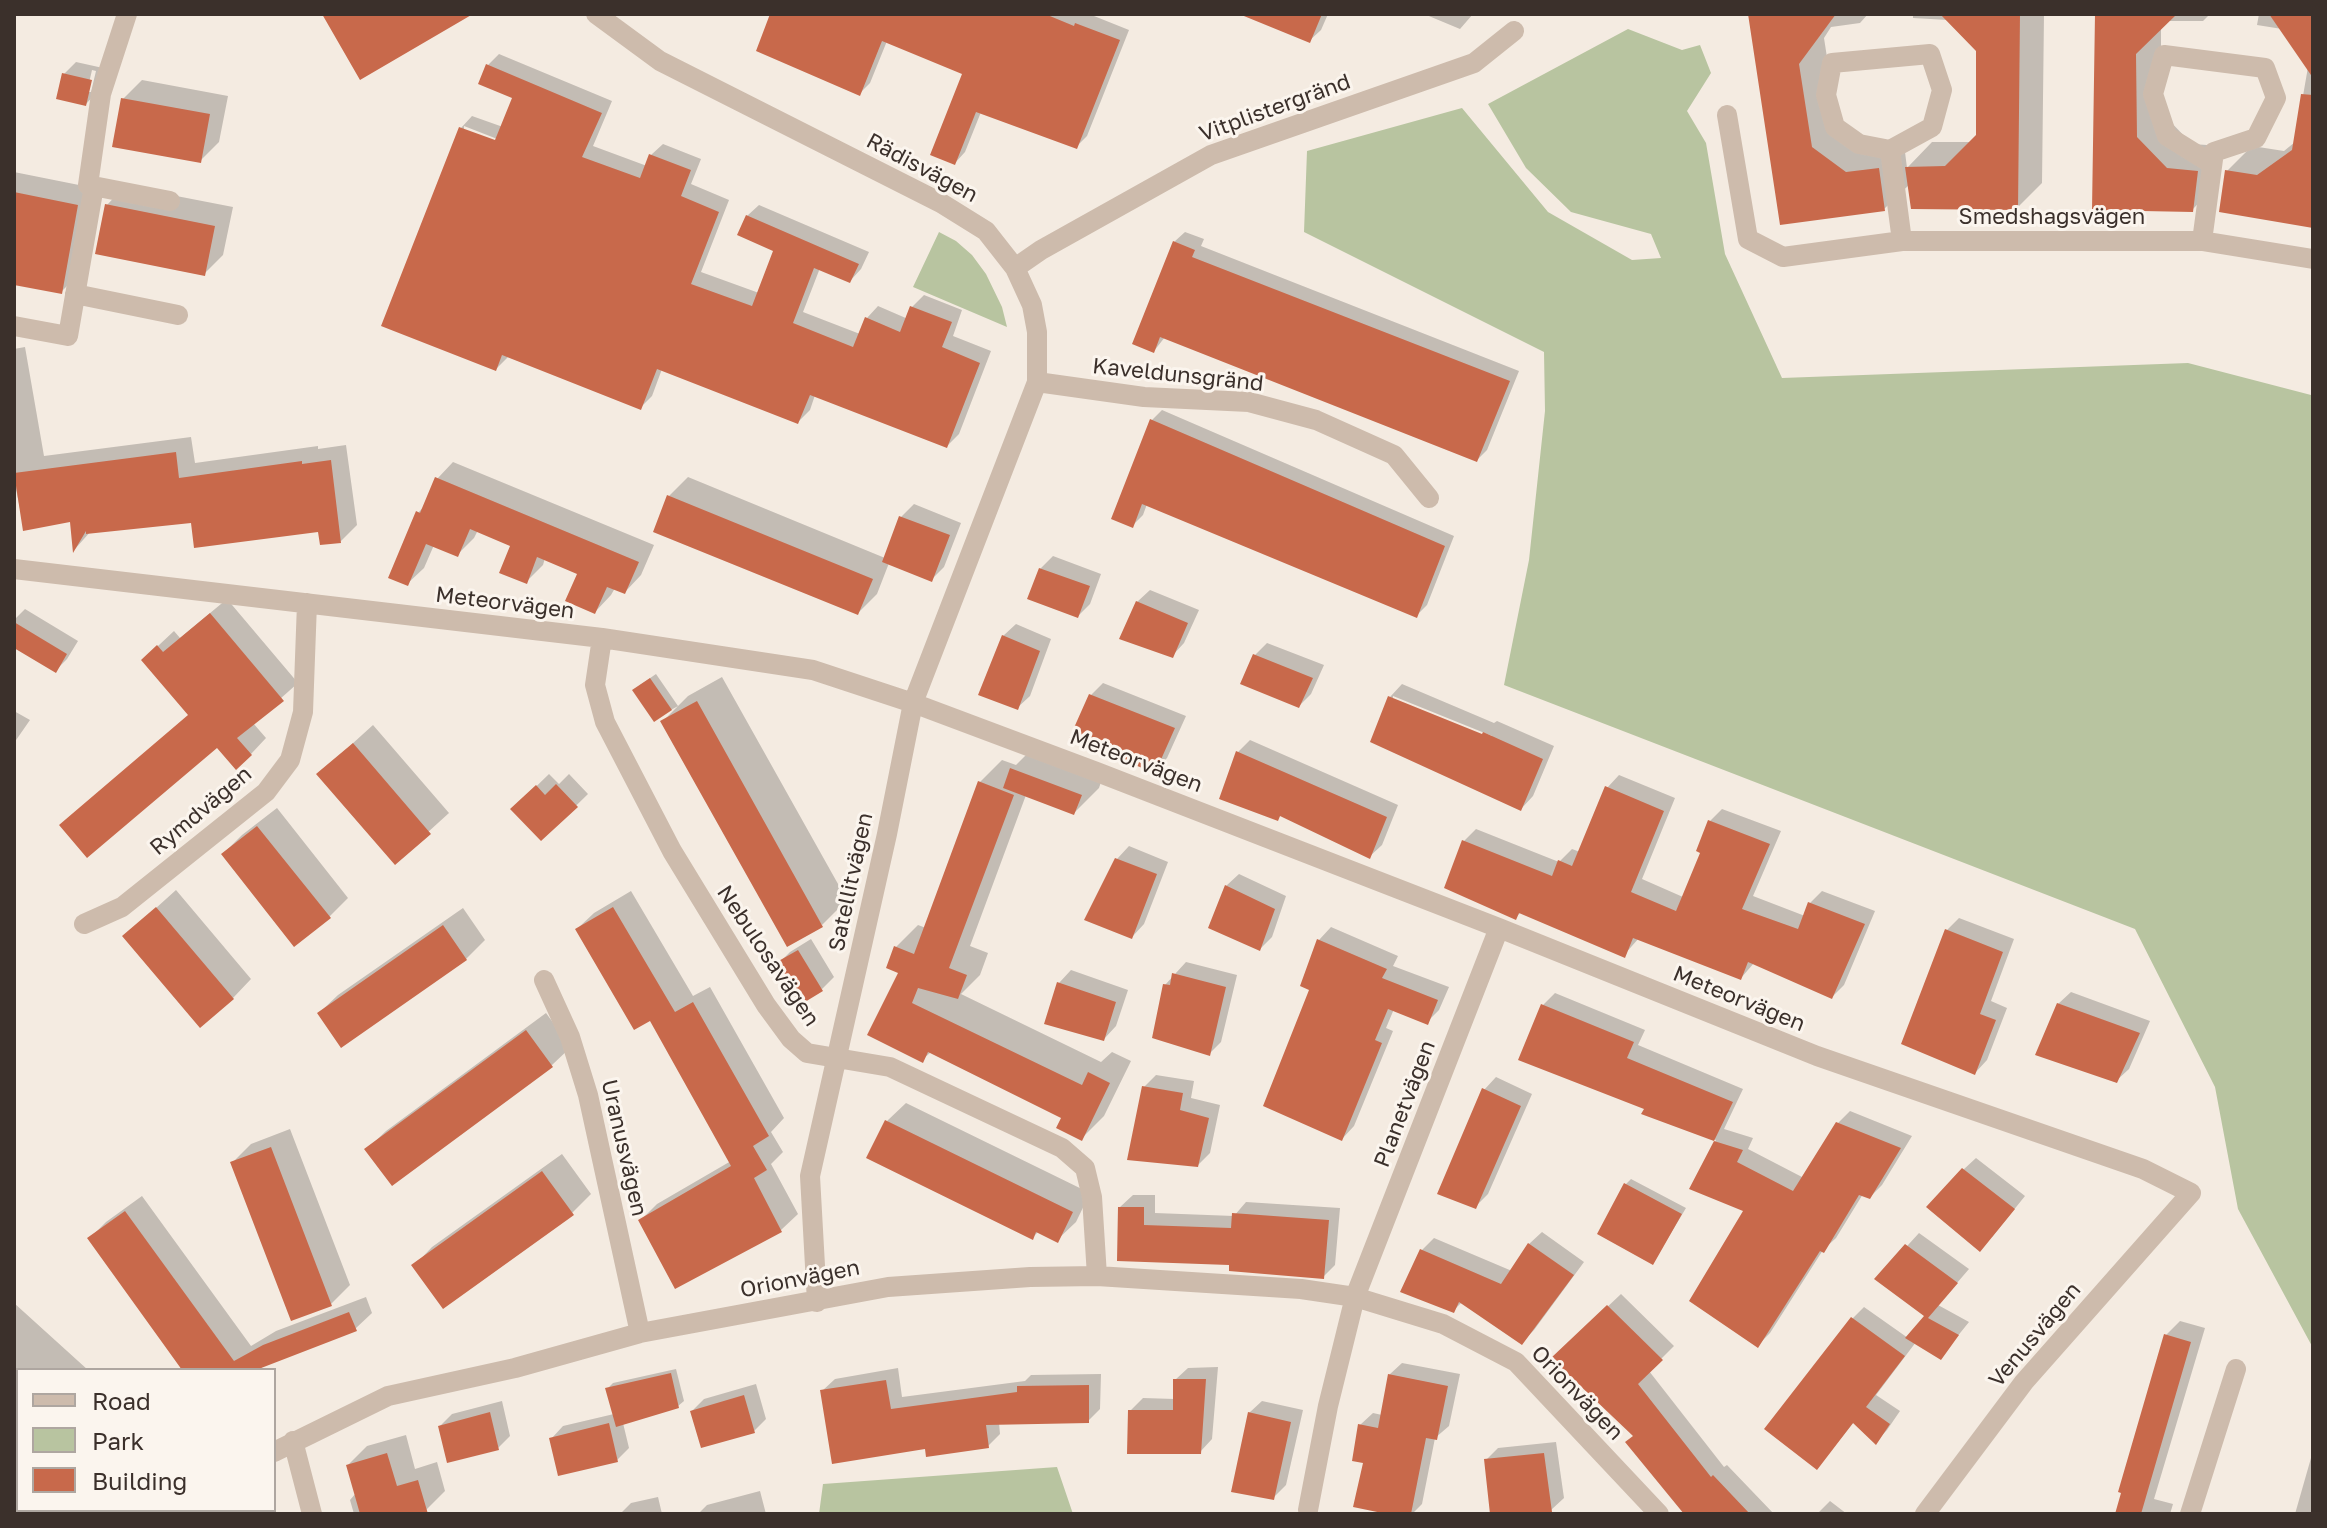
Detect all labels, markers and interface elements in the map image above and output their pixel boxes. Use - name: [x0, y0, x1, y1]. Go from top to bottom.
- street label: Vitplistergränd: [1196, 68, 1354, 148]
- street label: Rädisvägen: [862, 128, 982, 208]
- street label: Smedshagsvägen: [1959, 204, 2145, 230]
- street label: Kaveldunsgränd: [1091, 353, 1265, 397]
- street label: Meteorvägen: [434, 581, 576, 625]
- street label: Meteorvägen: [1066, 724, 1206, 798]
- street label: Rymdvägen: [145, 761, 257, 861]
- street label: Satellitvägen: [823, 810, 879, 954]
- street label: Nebulosavägen: [711, 881, 825, 1031]
- street label: Meteorvägen: [1669, 961, 1809, 1037]
- street label: Planetvägen: [1369, 1037, 1441, 1171]
- street label: Uranusvägen: [595, 1077, 653, 1219]
- street label: Orionvägen: [738, 1254, 862, 1304]
- street label: Venusvägen: [1983, 1277, 2087, 1393]
- street label: Orionvägen: [1525, 1340, 1629, 1446]
- legend: [16, 1368, 276, 1512]
- text: Road: [92, 1386, 151, 1415]
- text: Park: [92, 1426, 144, 1455]
- text: Building: [92, 1466, 187, 1495]

